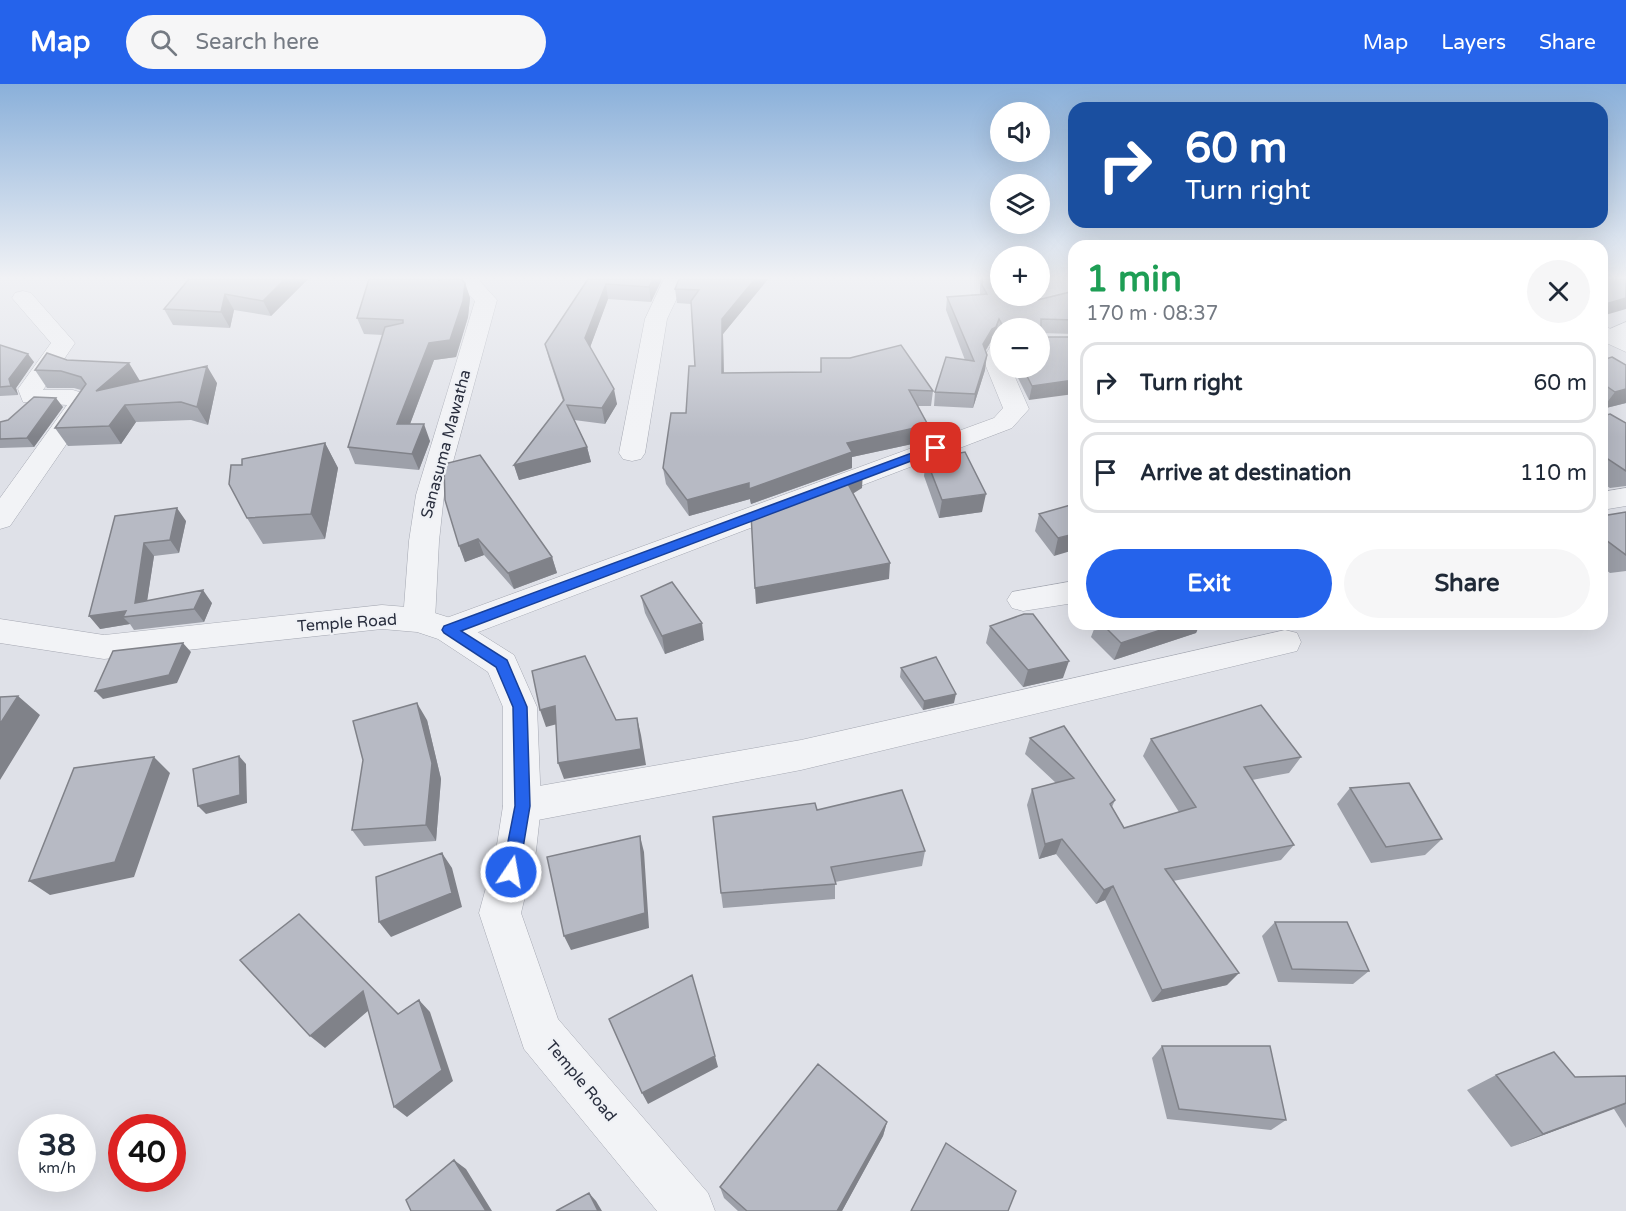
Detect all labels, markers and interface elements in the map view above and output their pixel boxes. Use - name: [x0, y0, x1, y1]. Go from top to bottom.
- search box: [126, 15, 546, 69]
- text: Map: [30, 25, 90, 59]
- icon: search: [147, 26, 180, 59]
- text: Search here: [195, 29, 319, 55]
- text: Map: [1363, 30, 1408, 55]
- text: Layers: [1441, 30, 1506, 55]
- text: Share: [1539, 30, 1596, 55]
- map controls: [990, 102, 1050, 378]
- button: sound: [990, 102, 1050, 162]
- text: 60 m: [1185, 123, 1287, 174]
- icon: right: [1086, 126, 1164, 204]
- button: layers: [990, 174, 1050, 234]
- text: Turn right: [1185, 174, 1311, 207]
- button: +: [990, 246, 1050, 306]
- text: 1 min: [1086, 258, 1182, 301]
- button: close: [1527, 260, 1590, 323]
- text: 170 m · 08:37: [1086, 302, 1218, 326]
- button: −: [990, 318, 1050, 378]
- icon: right: [1089, 366, 1122, 399]
- street label: Sanasuma Mawatha: [416, 367, 476, 521]
- text: Turn right: [1140, 370, 1242, 396]
- text: 60 m: [1533, 370, 1587, 396]
- pin: [910, 422, 961, 473]
- icon: arrive: [919, 431, 952, 464]
- icon: arrive: [1089, 456, 1122, 489]
- text: Arrive at destination: [1140, 460, 1351, 486]
- text: 110 m: [1520, 460, 1587, 486]
- button: Exit: [1086, 549, 1332, 618]
- button: Share: [1344, 549, 1590, 618]
- street label: Temple Road: [296, 610, 398, 636]
- position arrow: [479, 840, 543, 904]
- street label: Temple Road: [541, 1036, 621, 1126]
- speed limit sign: 40: [108, 1114, 186, 1192]
- text: 38: [38, 1127, 76, 1164]
- text: km/h: [38, 1159, 76, 1177]

